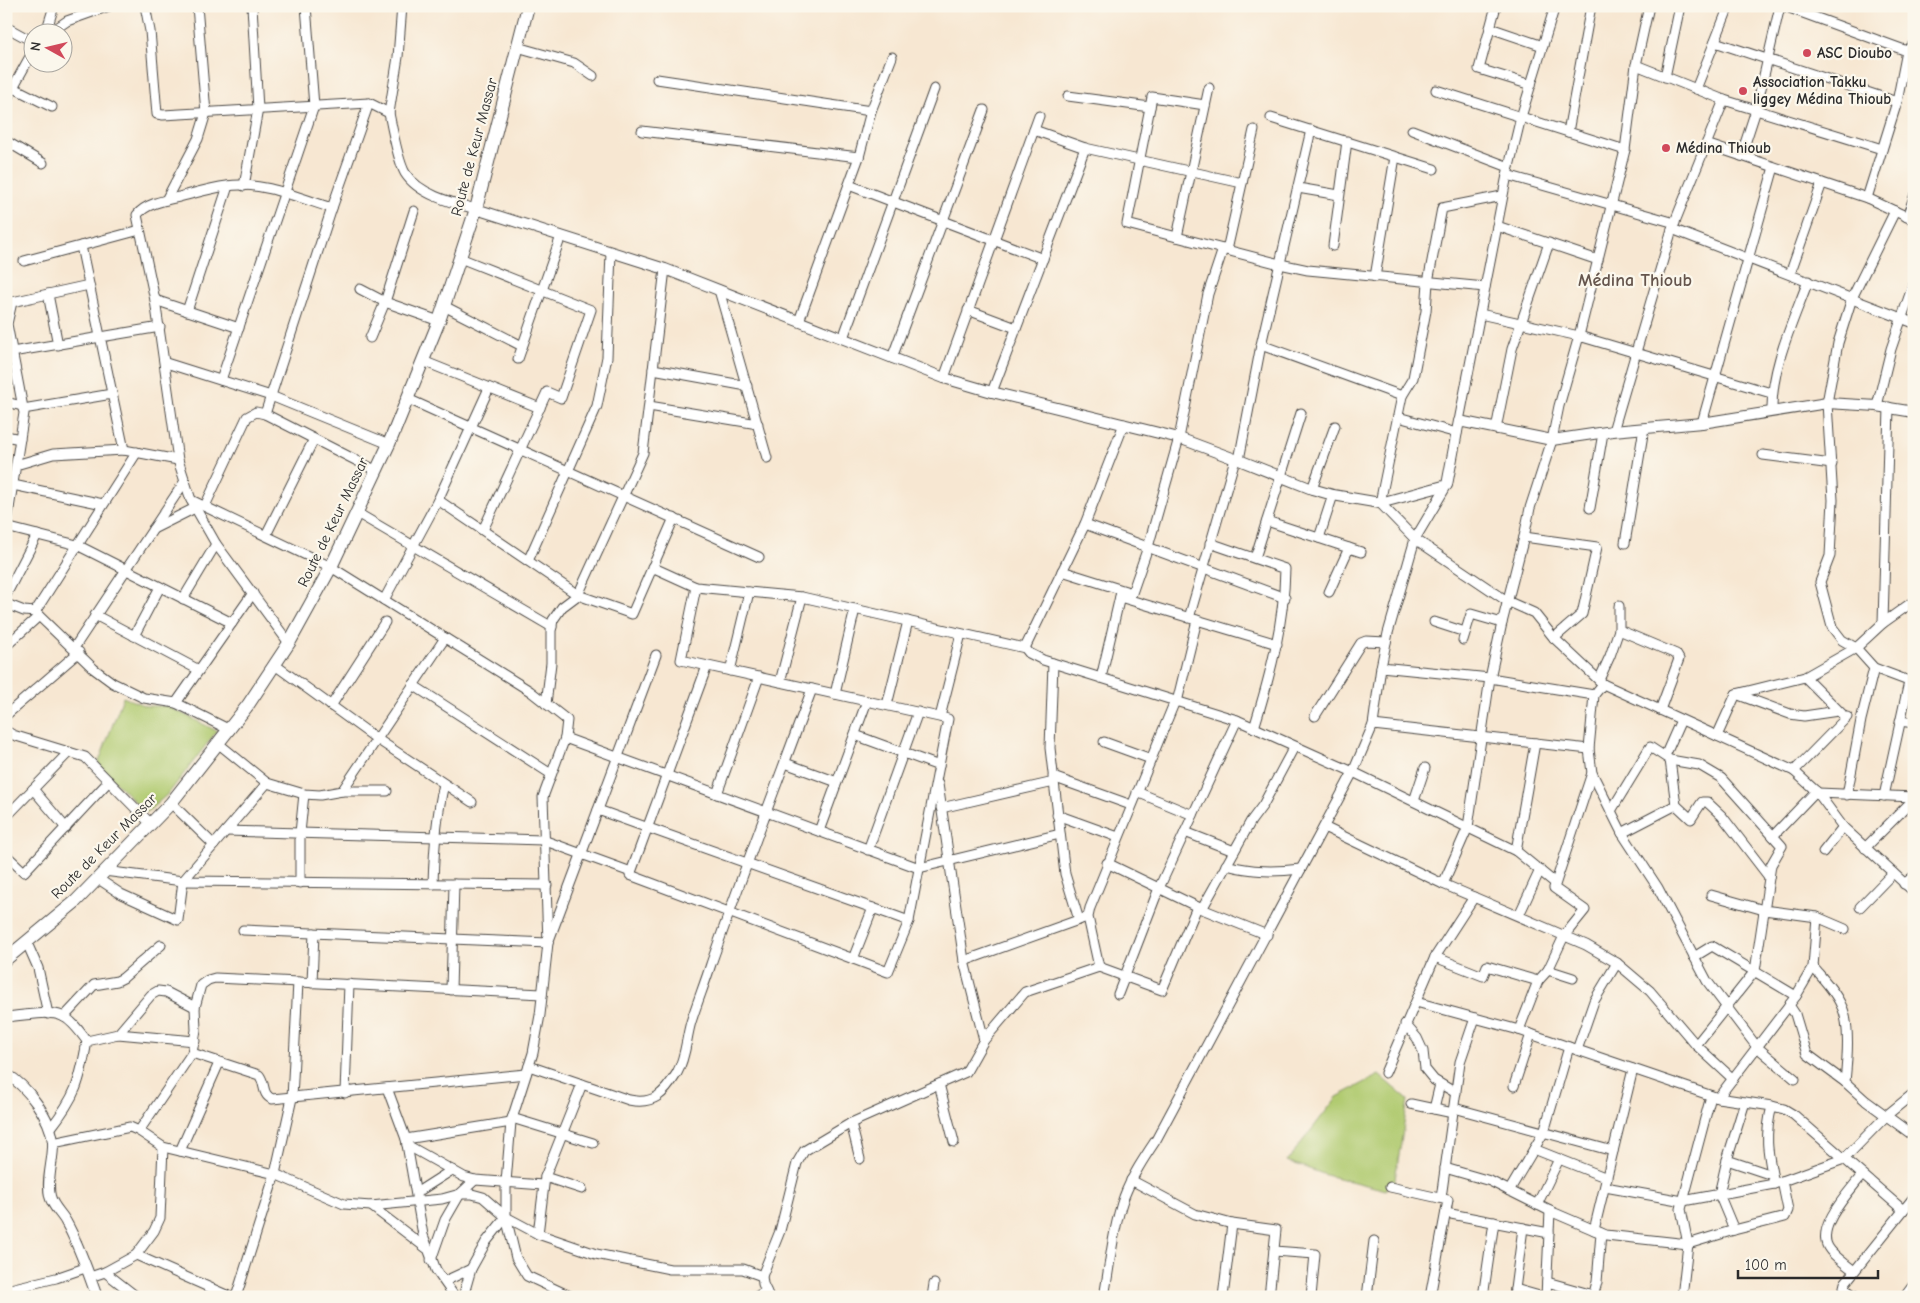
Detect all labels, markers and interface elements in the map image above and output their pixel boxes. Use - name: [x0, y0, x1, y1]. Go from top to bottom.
- north arrow: [22, 22, 72, 72]
- text: N: [27, 41, 45, 52]
- place label: ASC Dioubo: [1817, 44, 1892, 62]
- marker: ASC Dioubo: [1801, 47, 1813, 59]
- place label: Association Takku liggey Médina Thioub: [1753, 73, 1891, 108]
- street label: Route de Keur Massar: [447, 76, 501, 218]
- marker: Association Takku liggey Médina Thioub: [1737, 85, 1749, 97]
- place label: Médina Thioub: [1676, 139, 1771, 157]
- marker: Médina Thioub: [1660, 142, 1672, 154]
- district label: Médina Thioub: [1578, 270, 1692, 291]
- street label: Route de Keur Massar: [294, 454, 372, 590]
- street label: Route de Keur Massar: [47, 789, 161, 903]
- scale bar: [1738, 1248, 1878, 1280]
- text: 100 m: [1745, 1256, 1787, 1274]

